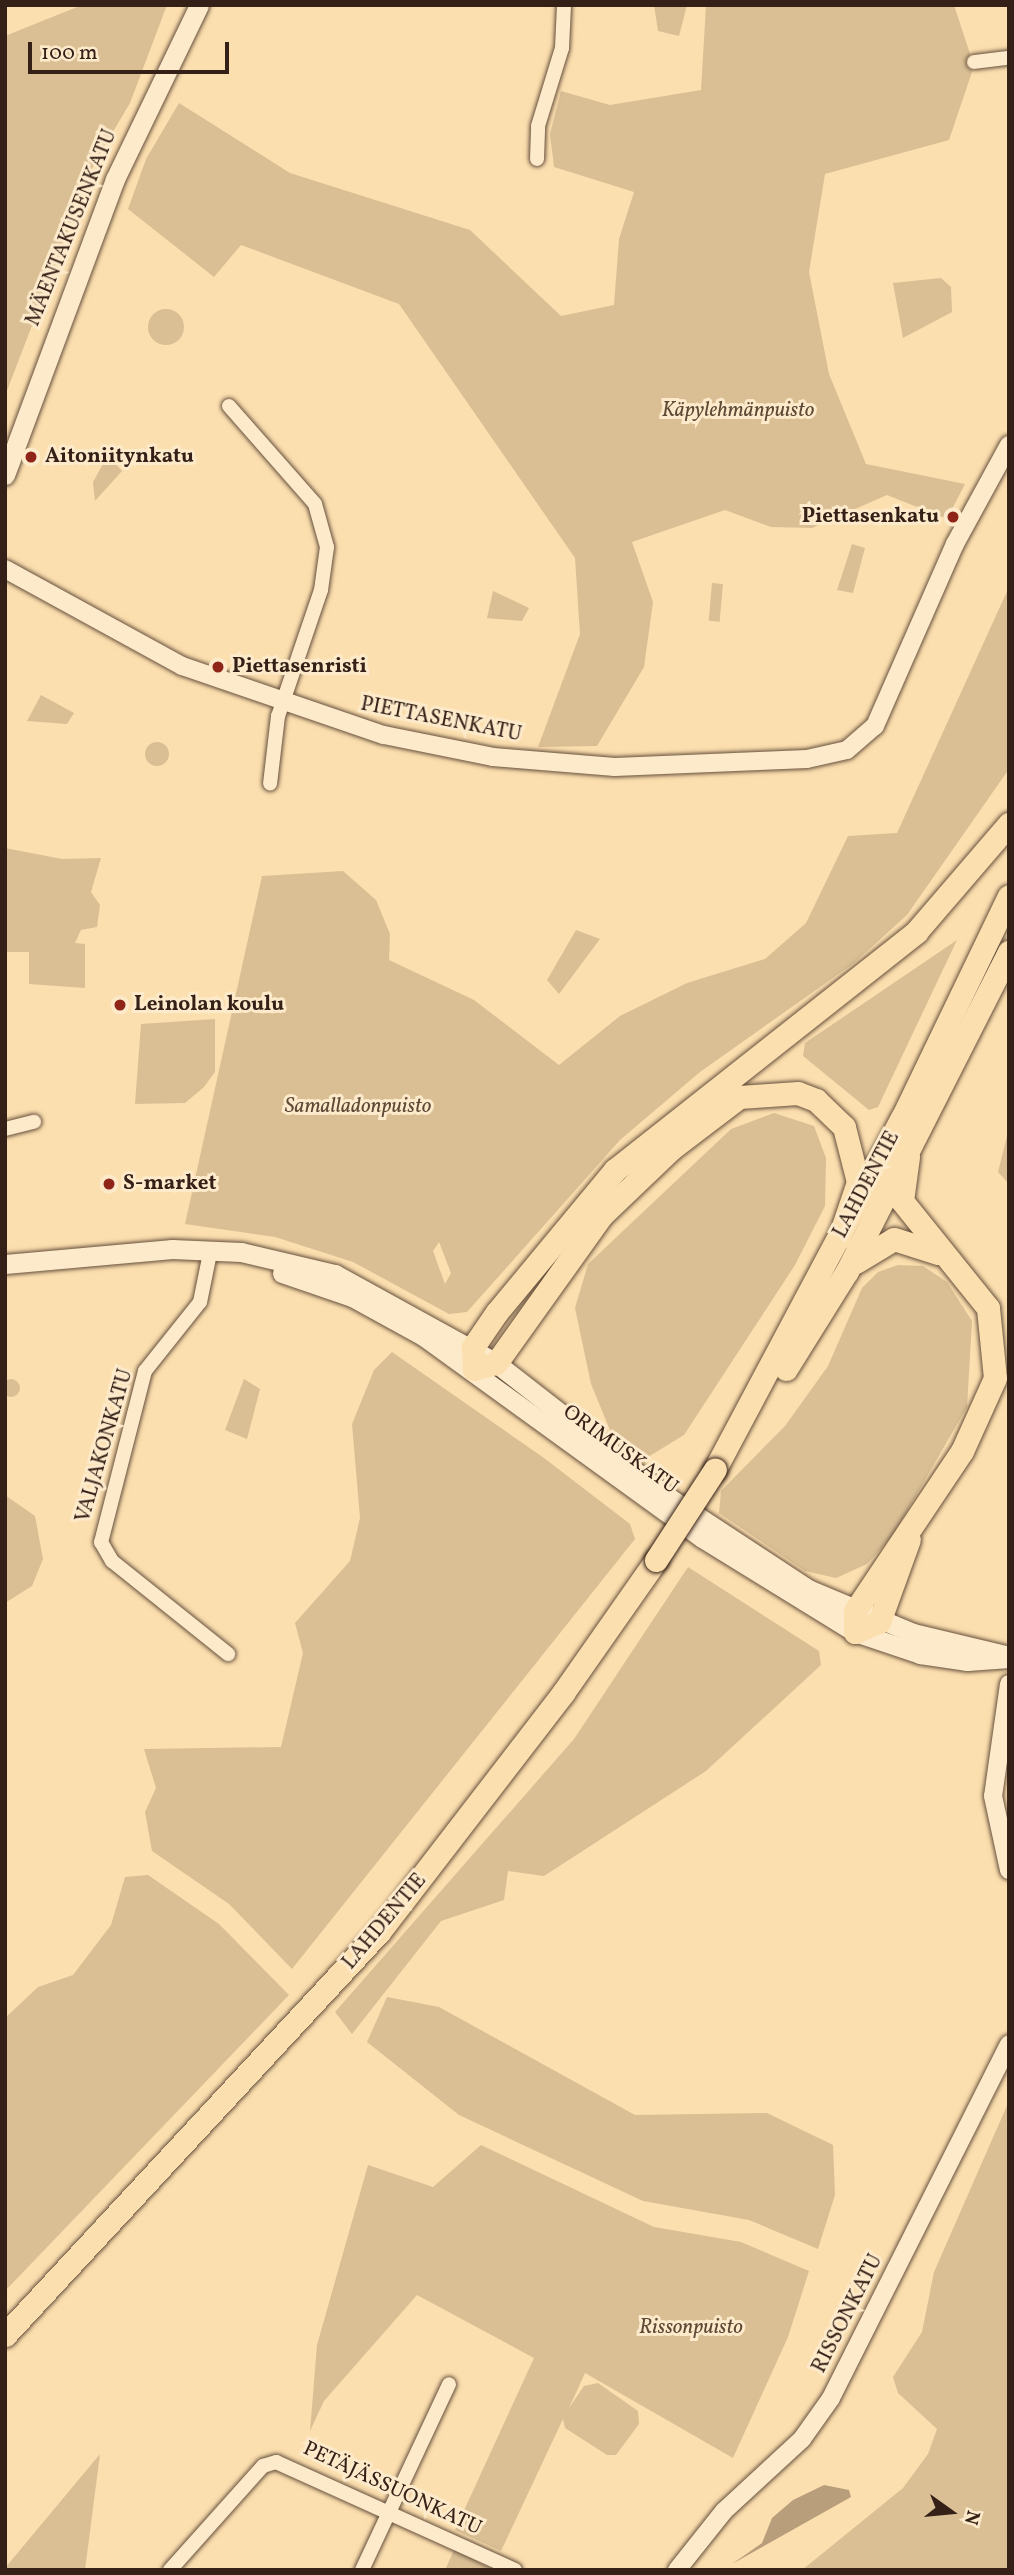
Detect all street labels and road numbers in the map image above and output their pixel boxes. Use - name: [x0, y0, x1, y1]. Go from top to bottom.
- street label: MÄENTAKUSENKATU: [21, 126, 123, 330]
- street label: PIETTASENKATU: [358, 692, 524, 748]
- street label: LAHDENTIE: [828, 1127, 906, 1243]
- street label: VALJAKONKATU: [71, 1366, 139, 1526]
- street label: ORIMUSKATU: [557, 1400, 683, 1500]
- street label: LAHDENTIE: [338, 1869, 432, 1975]
- street label: RISSONKATU: [807, 2250, 889, 2378]
- street label: PETÄJÄSSUONKATU: [299, 2437, 485, 2541]

